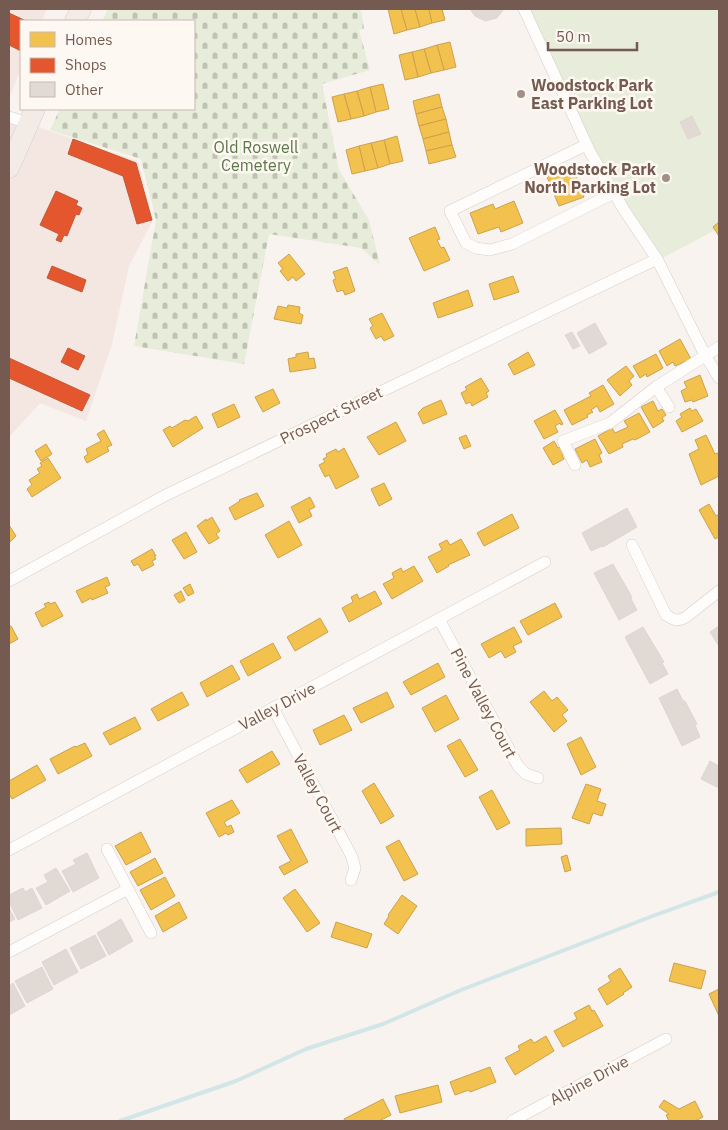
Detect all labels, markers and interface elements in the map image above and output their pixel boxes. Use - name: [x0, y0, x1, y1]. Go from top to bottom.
- legend: [20, 20, 195, 110]
- scale bar: [548, 20, 637, 52]
- text: 50 m: [556, 27, 591, 46]
- text: Homes: [65, 30, 113, 49]
- text: Shops: [65, 55, 107, 74]
- place label: Woodstock Park East Parking Lot: [531, 75, 654, 113]
- text: Other: [65, 80, 104, 99]
- marker: Woodstock Park East Parking Lot: [515, 88, 527, 100]
- park label: Old Roswell Cemetery: [214, 137, 298, 175]
- place label: Woodstock Park North Parking Lot: [524, 159, 657, 197]
- marker: Woodstock Park North Parking Lot: [660, 172, 672, 184]
- street label: Prospect Street: [277, 382, 385, 448]
- street label: Pine Valley Court: [447, 645, 521, 761]
- street label: Valley Drive: [235, 677, 319, 735]
- street label: Valley Court: [289, 750, 347, 836]
- street label: Alpine Drive: [546, 1051, 632, 1109]

